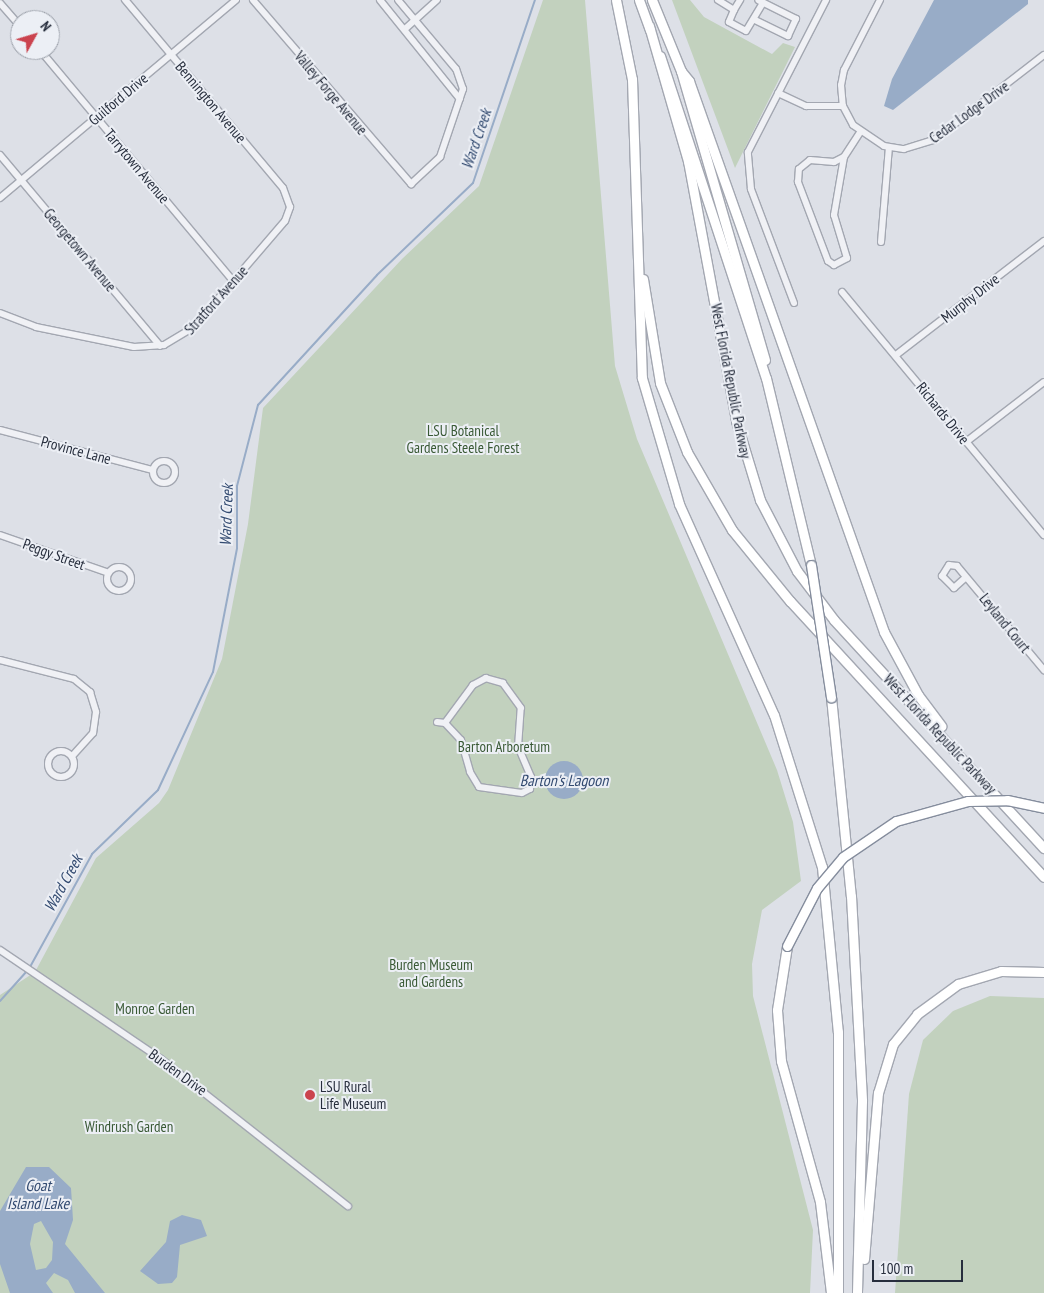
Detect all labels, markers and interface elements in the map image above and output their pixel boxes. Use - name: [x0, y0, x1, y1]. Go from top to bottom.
- north arrow: [10, 10, 60, 60]
- text: N: [37, 18, 55, 35]
- street label: Valley Forge Avenue: [290, 47, 372, 139]
- street label: Bennington Avenue: [172, 58, 250, 146]
- street label: Guilford Drive: [85, 69, 151, 129]
- street label: Cedar Lodge Drive: [926, 77, 1012, 147]
- water label: Ward Creek: [457, 107, 495, 171]
- street label: Tarrytown Avenue: [100, 125, 174, 207]
- street label: Georgetown Avenue: [40, 205, 120, 295]
- street label: Stratford Avenue: [180, 262, 252, 338]
- street label: Murphy Drive: [937, 270, 1003, 326]
- street label: West Florida Republic Parkway: [707, 302, 755, 460]
- street label: Richards Drive: [913, 378, 973, 448]
- park label: LSU Botanical Gardens Steele Forest: [407, 421, 519, 456]
- street label: Province Lane: [39, 432, 113, 468]
- water label: Ward Creek: [215, 484, 237, 546]
- street label: Peggy Street: [20, 534, 88, 574]
- street label: Leyland Court: [976, 590, 1034, 656]
- street label: West Florida Republic Parkway: [880, 670, 1000, 798]
- park label: Barton Arboretum: [458, 738, 550, 756]
- water label: Barton's Lagoon: [520, 770, 608, 790]
- water label: Ward Creek: [40, 851, 86, 915]
- park label: Burden Museum and Gardens: [389, 955, 473, 990]
- park label: Monroe Garden: [115, 1000, 195, 1018]
- street label: Burden Drive: [145, 1045, 211, 1099]
- place label: LSU Rural Life Museum: [320, 1077, 386, 1112]
- marker: LSU Rural Life Museum: [304, 1089, 316, 1101]
- park label: Windrush Garden: [85, 1118, 173, 1136]
- water label: Goat Island Lake: [7, 1175, 69, 1213]
- scale bar: [874, 1250, 965, 1282]
- text: 100 m: [880, 1259, 913, 1278]

